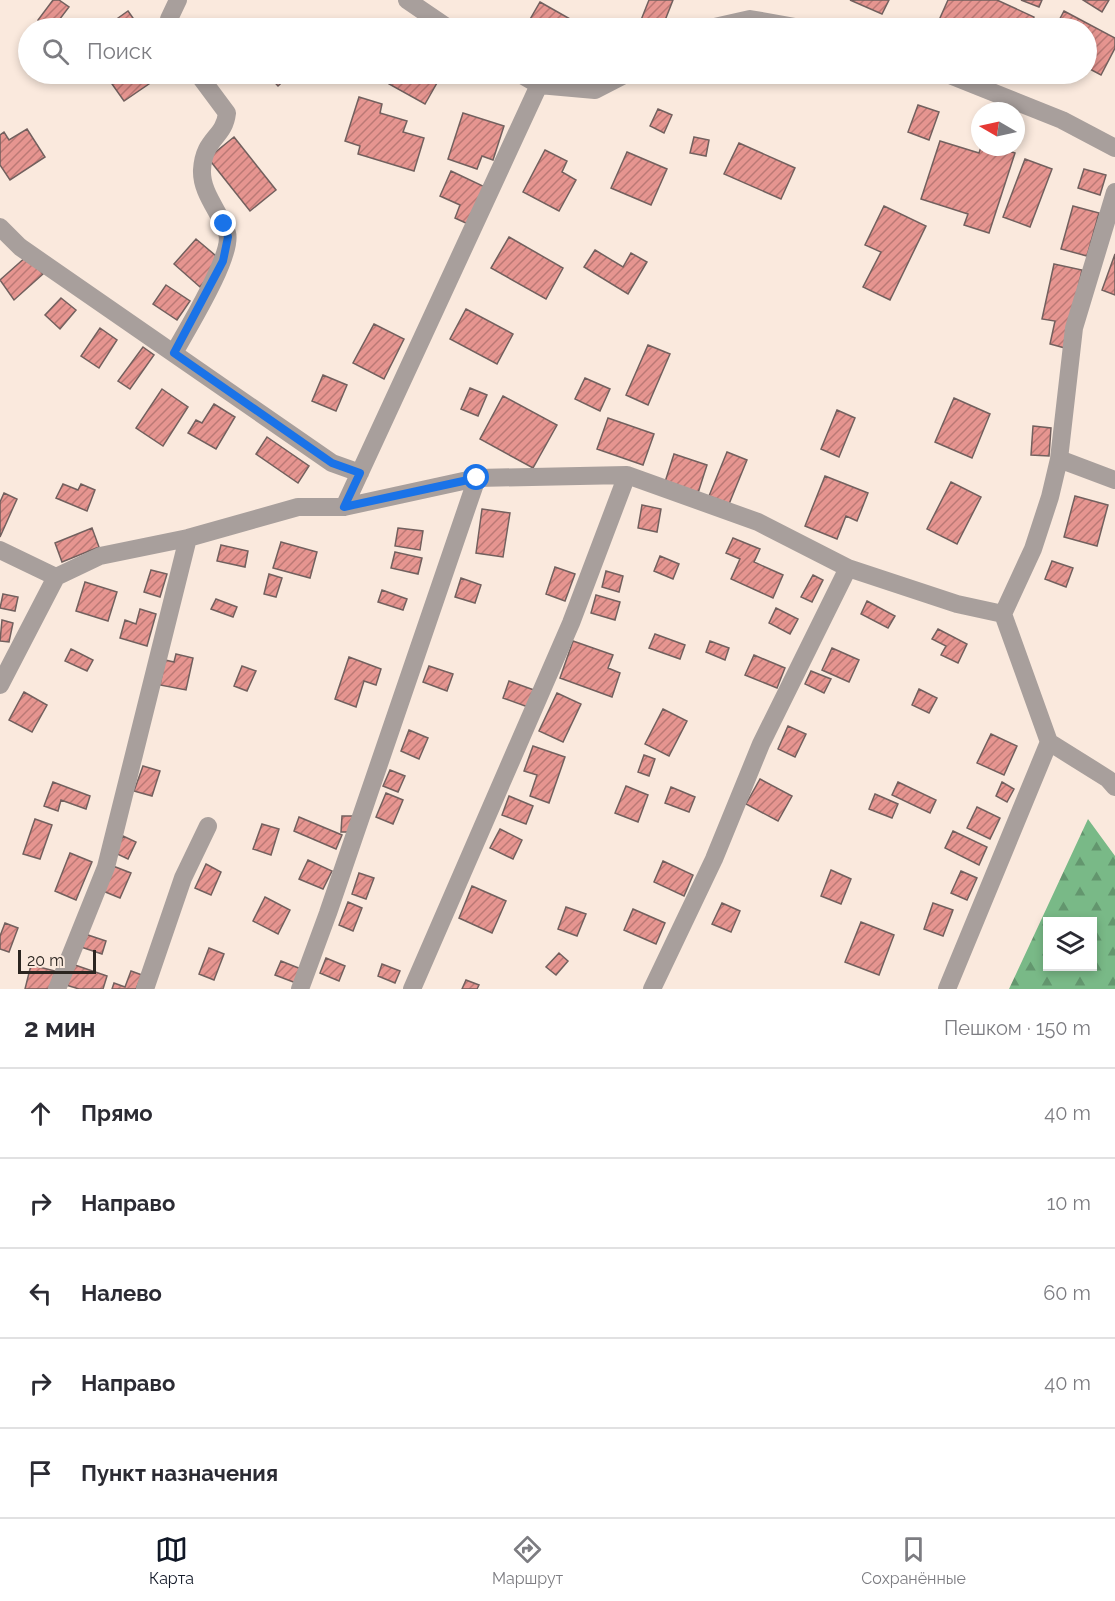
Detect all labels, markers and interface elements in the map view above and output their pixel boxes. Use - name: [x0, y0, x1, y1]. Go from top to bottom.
- search box: [18, 18, 1097, 84]
- icon: search: [39, 35, 72, 68]
- text: Поиск: [87, 38, 152, 64]
- north arrow: [971, 102, 1025, 156]
- route end: [210, 210, 236, 236]
- route start: [463, 464, 489, 490]
- map controls: [1043, 917, 1097, 971]
- button: layers: [1043, 917, 1097, 971]
- scale bar: [18, 947, 96, 974]
- text: 20 m: [27, 951, 64, 970]
- text: 2 мин: [24, 1013, 96, 1043]
- text: Пешком · 150 m: [944, 1016, 1091, 1040]
- icon: ahead: [24, 1097, 57, 1130]
- text: Прямо: [81, 1100, 153, 1126]
- text: 40 m: [1044, 1101, 1091, 1125]
- icon: right: [24, 1187, 57, 1220]
- text: Направо: [81, 1190, 175, 1216]
- text: 10 m: [1047, 1191, 1091, 1215]
- icon: left: [24, 1277, 57, 1310]
- text: Налево: [81, 1280, 162, 1306]
- text: 60 m: [1043, 1281, 1091, 1305]
- icon: right: [24, 1367, 57, 1400]
- text: Направо: [81, 1370, 175, 1396]
- text: 40 m: [1044, 1371, 1091, 1395]
- icon: arrive: [24, 1457, 57, 1490]
- text: Пункт назначения: [81, 1460, 278, 1486]
- tab: Карта: [149, 1533, 194, 1588]
- tab: Маршрут: [492, 1533, 563, 1588]
- tab: Сохранённые: [861, 1533, 966, 1588]

